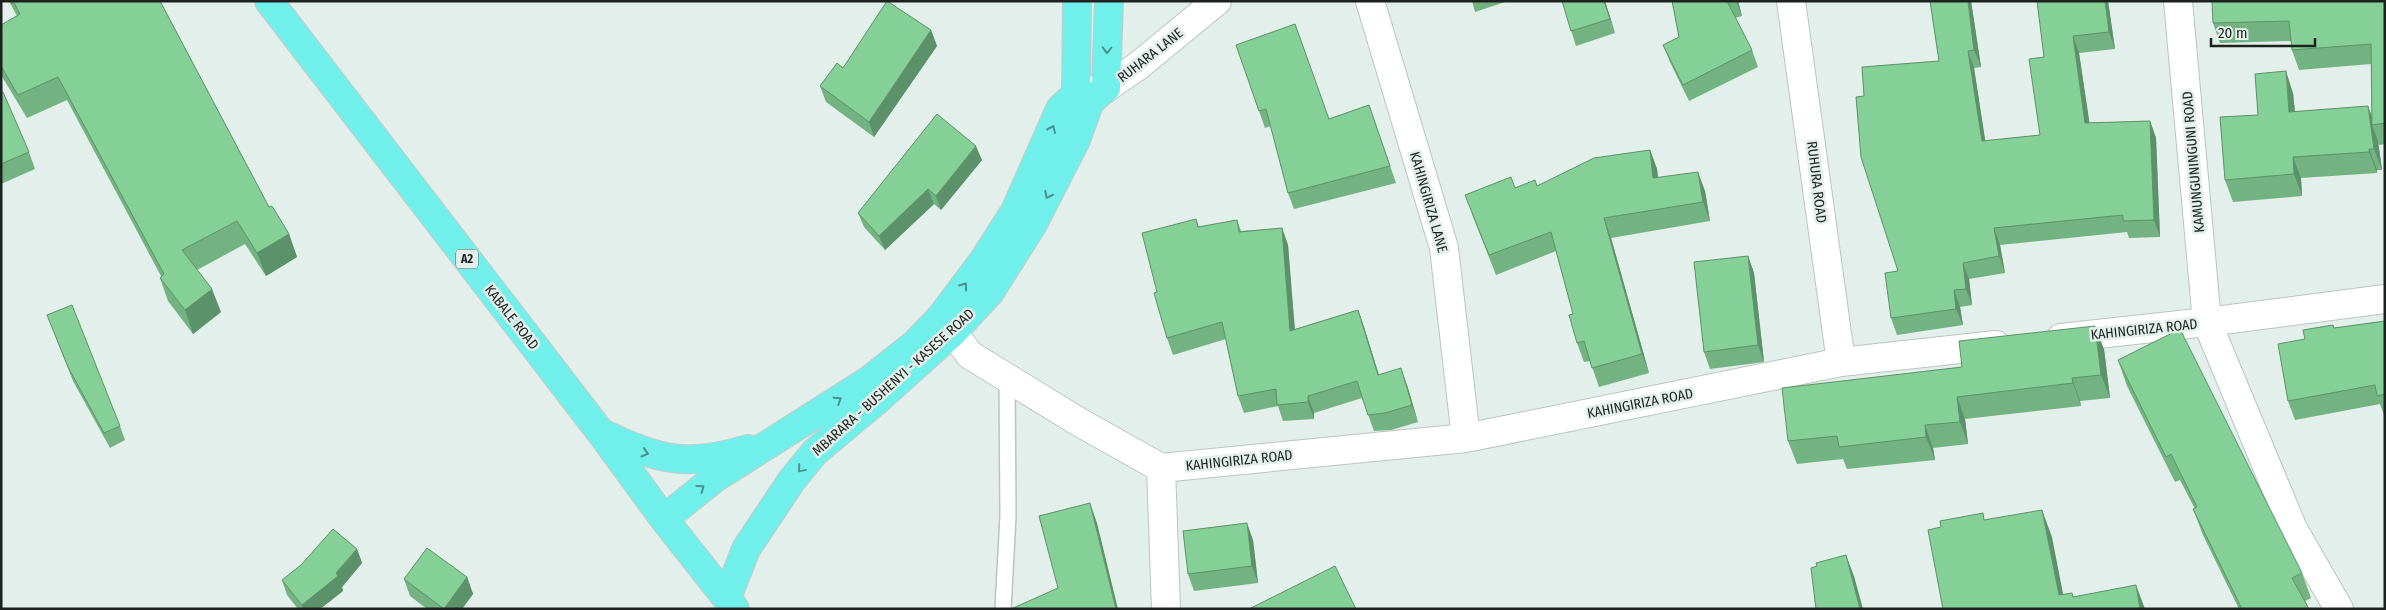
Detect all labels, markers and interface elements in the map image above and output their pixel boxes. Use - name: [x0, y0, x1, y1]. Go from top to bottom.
- scale bar: [2211, 15, 2315, 47]
- street label: RUHARA LANE: [1114, 24, 1187, 86]
- text: 20 m: [2218, 24, 2248, 42]
- one-way arrow: [1102, 46, 1112, 54]
- street label: KAMUNGUNINGUNI ROAD: [2179, 91, 2208, 233]
- one-way arrow: [1045, 125, 1056, 134]
- street label: RUHURA ROAD: [1803, 140, 1830, 224]
- street label: KAHINGIRIZA LANE: [1406, 150, 1451, 255]
- one-way arrow: [1044, 190, 1054, 199]
- road number: A2: [456, 250, 478, 268]
- street label: KABALE ROAD: [481, 282, 542, 353]
- one-way arrow: [959, 283, 967, 292]
- street label: MBARARA - BUSHENYI - KASESE ROAD: [809, 305, 978, 460]
- street label: KAHINGIRIZA ROAD: [2090, 315, 2198, 344]
- street label: KAHINGIRIZA ROAD: [1586, 385, 1694, 422]
- one-way arrow: [832, 397, 842, 406]
- street label: KAHINGIRIZA ROAD: [1185, 446, 1293, 475]
- one-way arrow: [641, 447, 649, 457]
- one-way arrow: [798, 463, 806, 472]
- one-way arrow: [695, 485, 705, 494]

